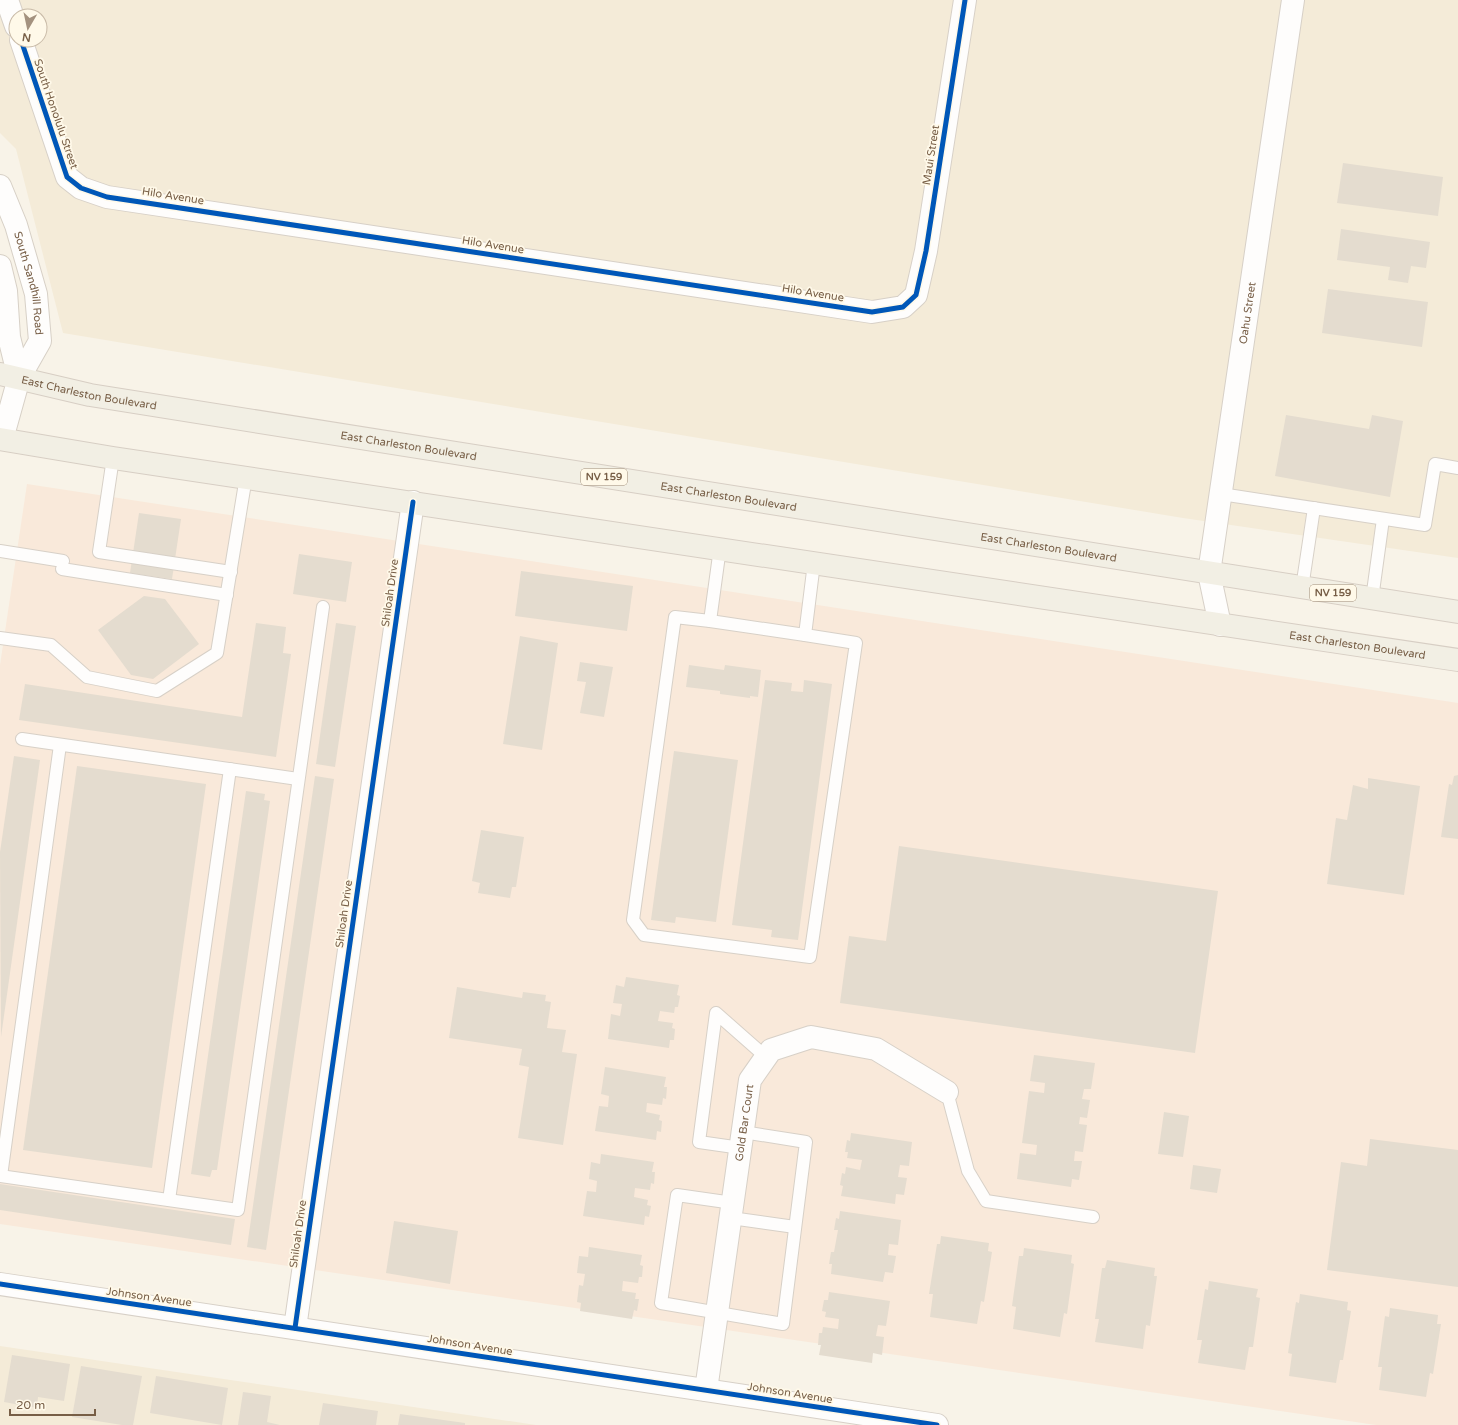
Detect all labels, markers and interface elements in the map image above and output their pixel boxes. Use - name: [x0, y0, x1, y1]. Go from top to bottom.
- north arrow: [8, 8, 48, 48]
- text: N: [21, 30, 32, 44]
- street label: South Honolulu Street: [31, 57, 81, 171]
- street label: Maui Street: [920, 124, 942, 186]
- street label: Hilo Avenue: [141, 185, 205, 207]
- street label: South Sandhill Road: [12, 230, 46, 336]
- street label: Hilo Avenue: [461, 234, 525, 256]
- street label: Oahu Street: [1236, 281, 1258, 345]
- street label: Hilo Avenue: [781, 282, 845, 304]
- street label: East Charleston Boulevard: [20, 373, 158, 412]
- street label: East Charleston Boulevard: [340, 428, 478, 463]
- road number: NV 159: [581, 469, 627, 485]
- street label: East Charleston Boulevard: [660, 479, 798, 514]
- street label: East Charleston Boulevard: [980, 530, 1118, 564]
- street label: Shiloah Drive: [379, 558, 401, 628]
- road number: NV 159: [1310, 585, 1356, 601]
- street label: East Charleston Boulevard: [1288, 628, 1427, 662]
- street label: Shiloah Drive: [333, 879, 355, 949]
- street label: Gold Bar Court: [732, 1083, 756, 1162]
- street label: Shiloah Drive: [287, 1199, 309, 1269]
- street label: Johnson Avenue: [105, 1285, 193, 1309]
- street label: Johnson Avenue: [426, 1332, 514, 1358]
- street label: Johnson Avenue: [746, 1380, 834, 1406]
- scale bar: [10, 1391, 95, 1417]
- text: 20 m: [16, 1398, 45, 1412]

